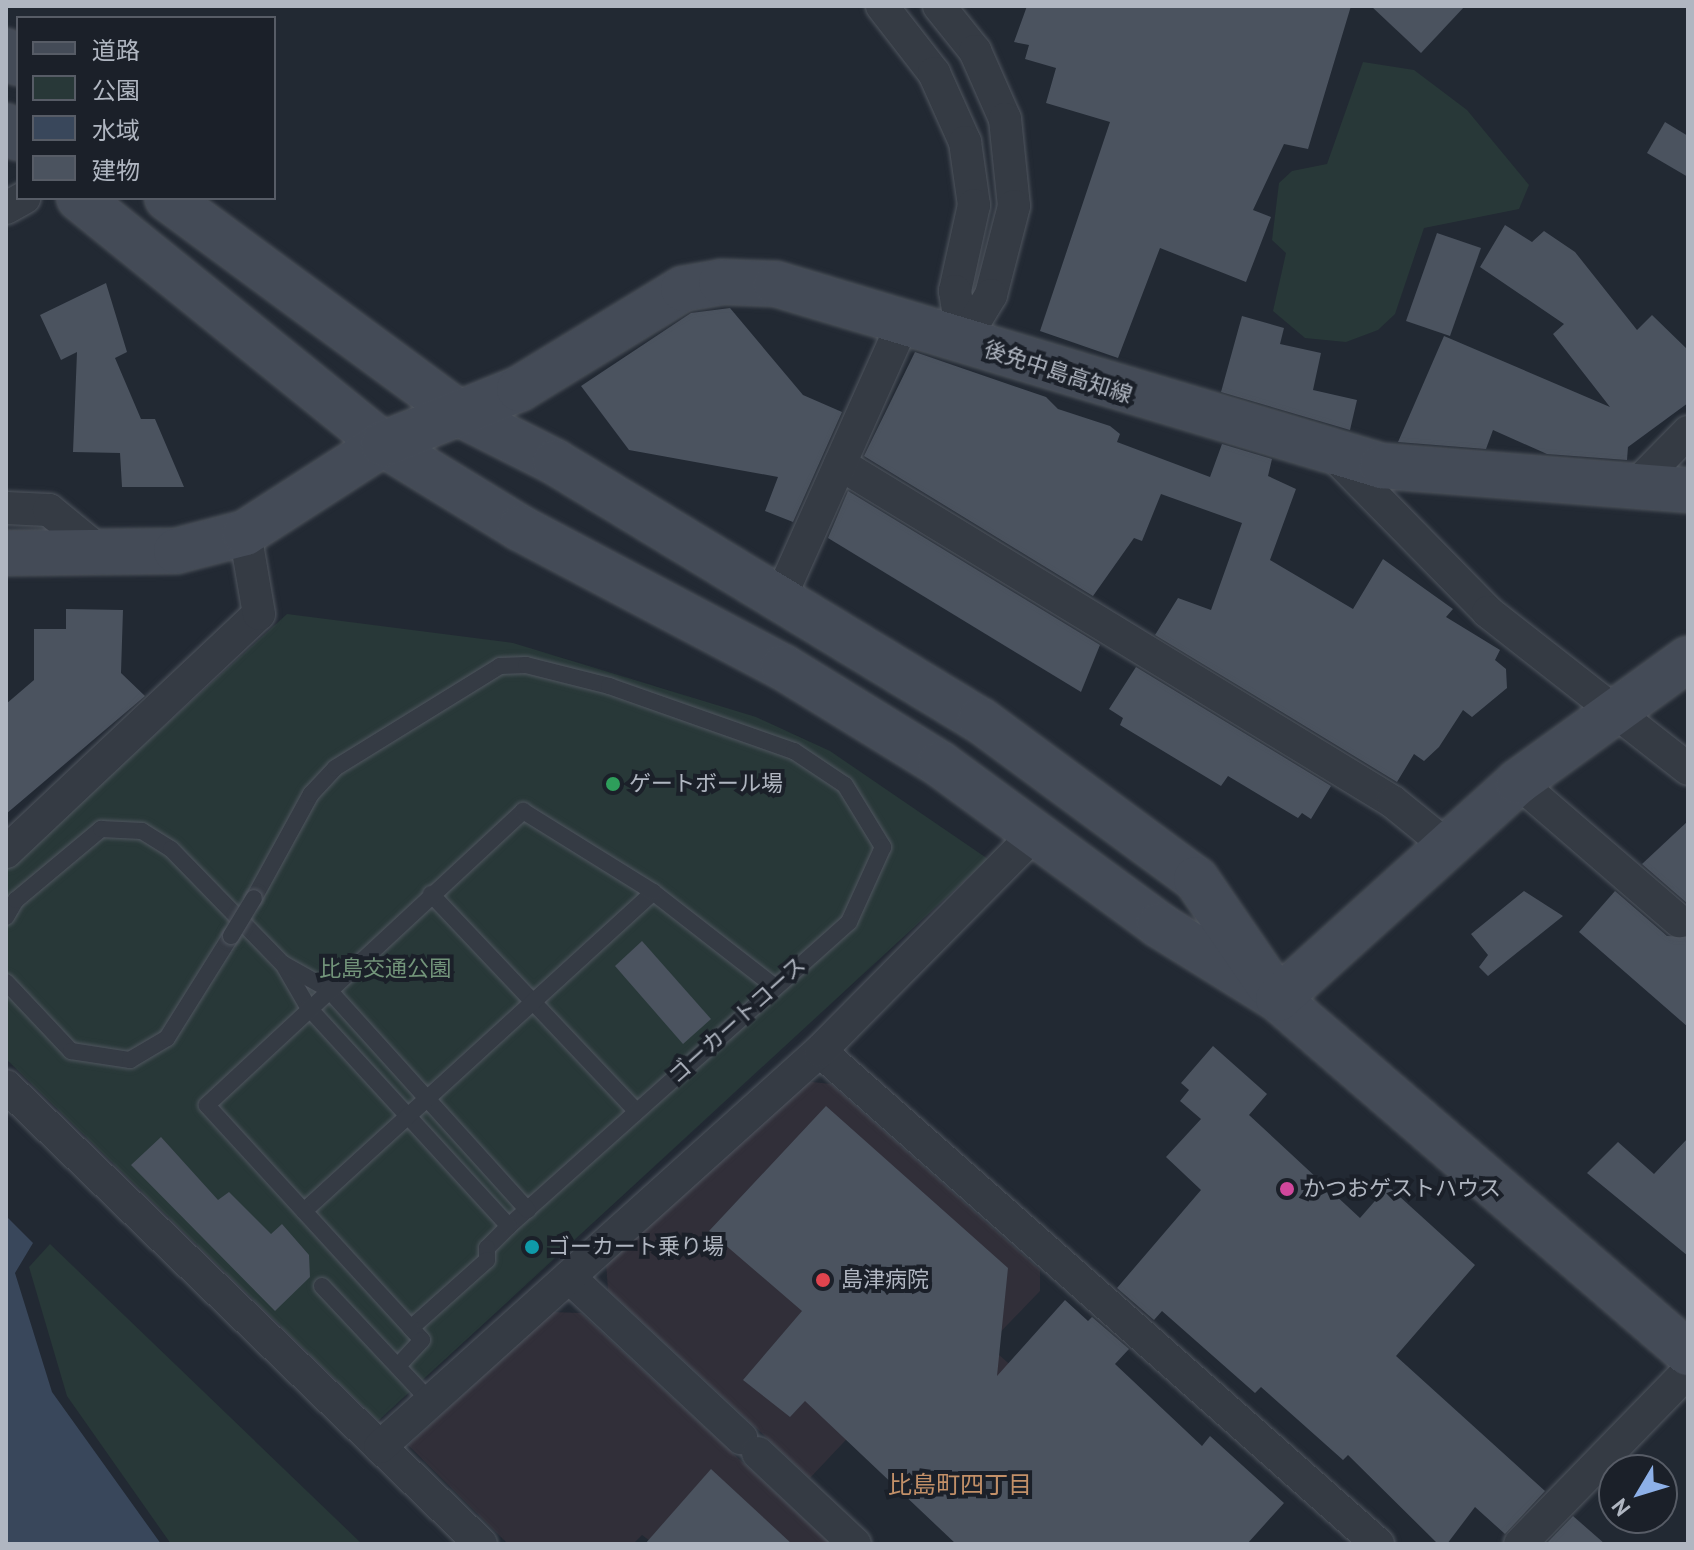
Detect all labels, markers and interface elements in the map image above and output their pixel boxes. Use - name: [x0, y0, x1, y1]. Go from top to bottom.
- legend: [16, 16, 276, 200]
- text: 道路: [92, 35, 140, 66]
- text: 公園: [92, 75, 140, 106]
- text: 水域: [92, 115, 140, 146]
- text: 建物: [92, 155, 140, 186]
- street label: 後免中島高知線: [981, 336, 1135, 408]
- place label: ゲートボール場: [629, 771, 783, 797]
- marker: ゲートボール場: [604, 775, 622, 793]
- street label: ゴーカートコース: [663, 951, 811, 1089]
- park label: 比島交通公園: [319, 956, 451, 982]
- place label: かつおゲストハウス: [1303, 1176, 1501, 1202]
- marker: かつおゲストハウス: [1278, 1180, 1296, 1198]
- place label: ゴーカート乗り場: [548, 1234, 724, 1260]
- marker: ゴーカート乗り場: [523, 1238, 541, 1256]
- place label: 島津病院: [841, 1267, 929, 1293]
- marker: 島津病院: [812, 1269, 834, 1291]
- north arrow: [1598, 1454, 1678, 1534]
- district label: 比島町四丁目: [888, 1471, 1032, 1499]
- text: N: [1605, 1493, 1636, 1522]

